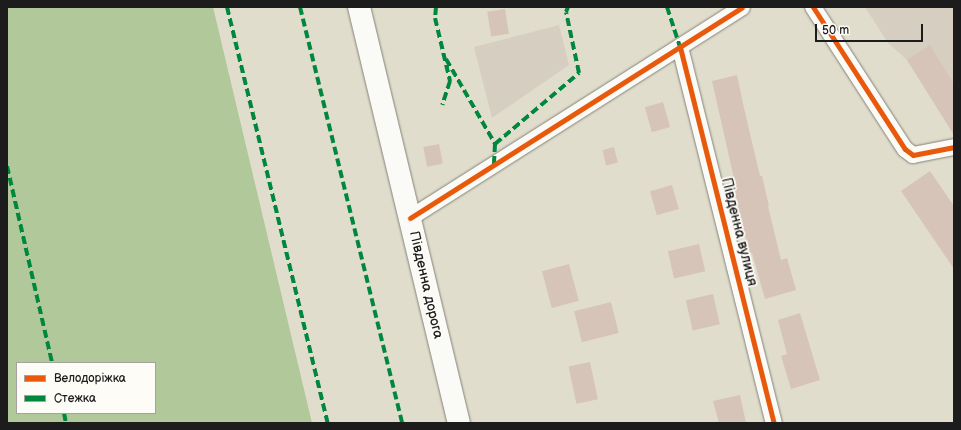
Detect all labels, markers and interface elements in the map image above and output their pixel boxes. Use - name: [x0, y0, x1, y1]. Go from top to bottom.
- scale bar: [817, 16, 925, 42]
- text: 50 m: [822, 23, 849, 38]
- street label: Південна вулиця: [717, 176, 761, 288]
- street label: Південна дорога: [405, 230, 447, 340]
- legend: [16, 362, 156, 414]
- text: Велодоріжка: [54, 371, 126, 386]
- text: Стежка: [54, 391, 96, 406]

